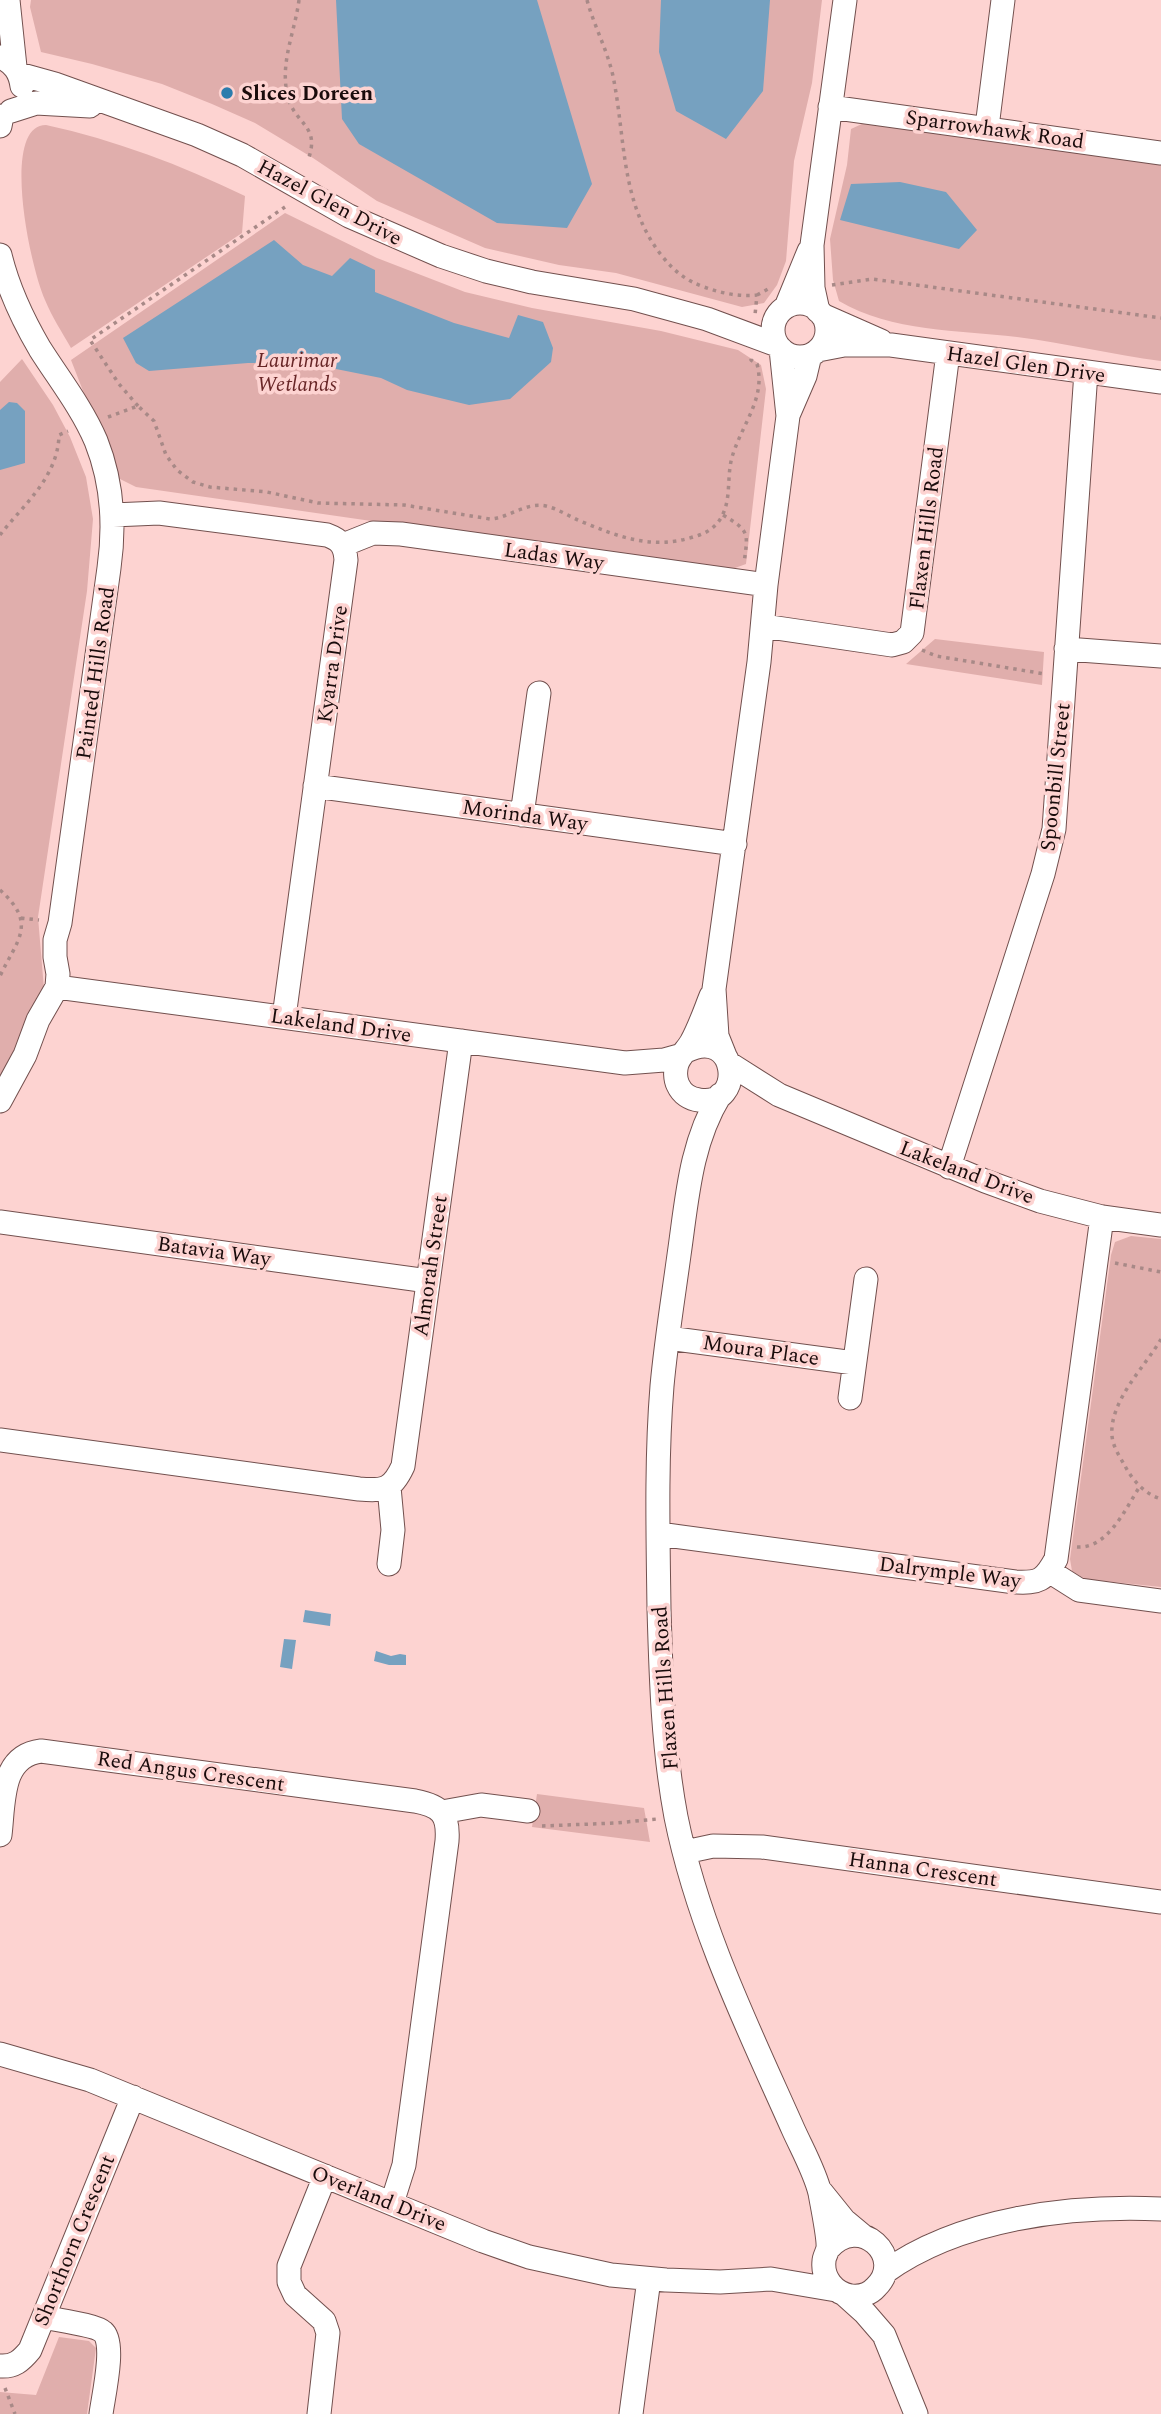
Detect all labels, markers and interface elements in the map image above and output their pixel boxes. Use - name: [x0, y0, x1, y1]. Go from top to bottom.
- place label: Slices Doreen: [241, 78, 373, 110]
- marker: Slices Doreen: [219, 85, 235, 101]
- street label: Sparrowhawk Road: [904, 102, 1086, 158]
- street label: Hazel Glen Drive: [251, 151, 408, 255]
- street label: Hazel Glen Drive: [944, 338, 1107, 392]
- park label: Laurimar Wetlands: [257, 345, 338, 401]
- street label: Flaxen Hills Road: [901, 445, 953, 612]
- street label: Ladas Way: [502, 534, 607, 580]
- street label: Painted Hills Road: [68, 585, 124, 762]
- street label: Kyarra Drive: [309, 603, 357, 725]
- street label: Spoonbill Street: [1032, 701, 1080, 853]
- street label: Morinda Way: [460, 791, 591, 841]
- street label: Lakeland Drive: [268, 1000, 413, 1052]
- street label: Lakeland Drive: [895, 1133, 1039, 1213]
- street label: Almorah Street: [405, 1193, 457, 1339]
- street label: Batavia Way: [155, 1228, 274, 1276]
- street label: Moura Place: [701, 1327, 821, 1375]
- street label: Dalrymple Way: [877, 1548, 1024, 1598]
- street label: Flaxen Hills Road: [644, 1605, 688, 1771]
- street label: Red Angus Crescent: [95, 1743, 287, 1801]
- street label: Hanna Crescent: [846, 1844, 999, 1896]
- street label: Shorthorn Crescent: [26, 2150, 124, 2331]
- street label: Overland Drive: [306, 2157, 451, 2241]

